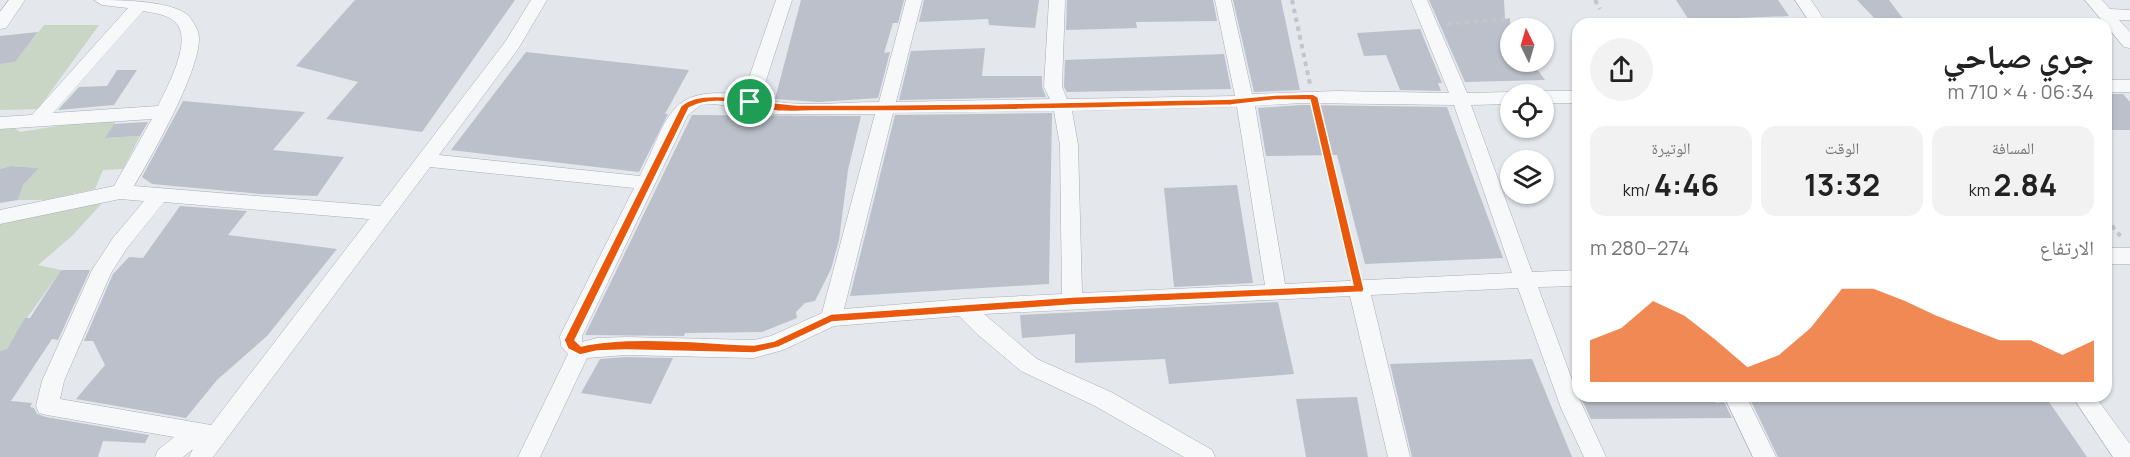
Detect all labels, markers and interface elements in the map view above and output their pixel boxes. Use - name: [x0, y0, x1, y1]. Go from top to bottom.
- north arrow: [1500, 18, 1554, 72]
- map controls: [1500, 18, 1554, 204]
- text: جري صباحي: [1942, 33, 2094, 78]
- button: share: [1590, 38, 1653, 101]
- pin: [724, 76, 775, 127]
- text: 06:34 · 4 × 710 m: [1947, 78, 2094, 105]
- button: locate: [1500, 84, 1554, 138]
- icon: arrive: [733, 85, 766, 118]
- text: الوتيرة: [1652, 137, 1690, 159]
- text: الوقت: [1825, 137, 1859, 159]
- text: المسافة: [1992, 137, 2034, 159]
- button: layers: [1500, 150, 1554, 204]
- text: 4:46: [1654, 164, 1719, 205]
- text: 13:32: [1804, 164, 1880, 205]
- text: 2.84: [1994, 164, 2057, 205]
- text: /km: [1623, 179, 1654, 201]
- text: km: [1969, 179, 1994, 201]
- text: 274–280 m: [1590, 234, 1689, 261]
- text: الارتفاع: [2039, 234, 2094, 261]

